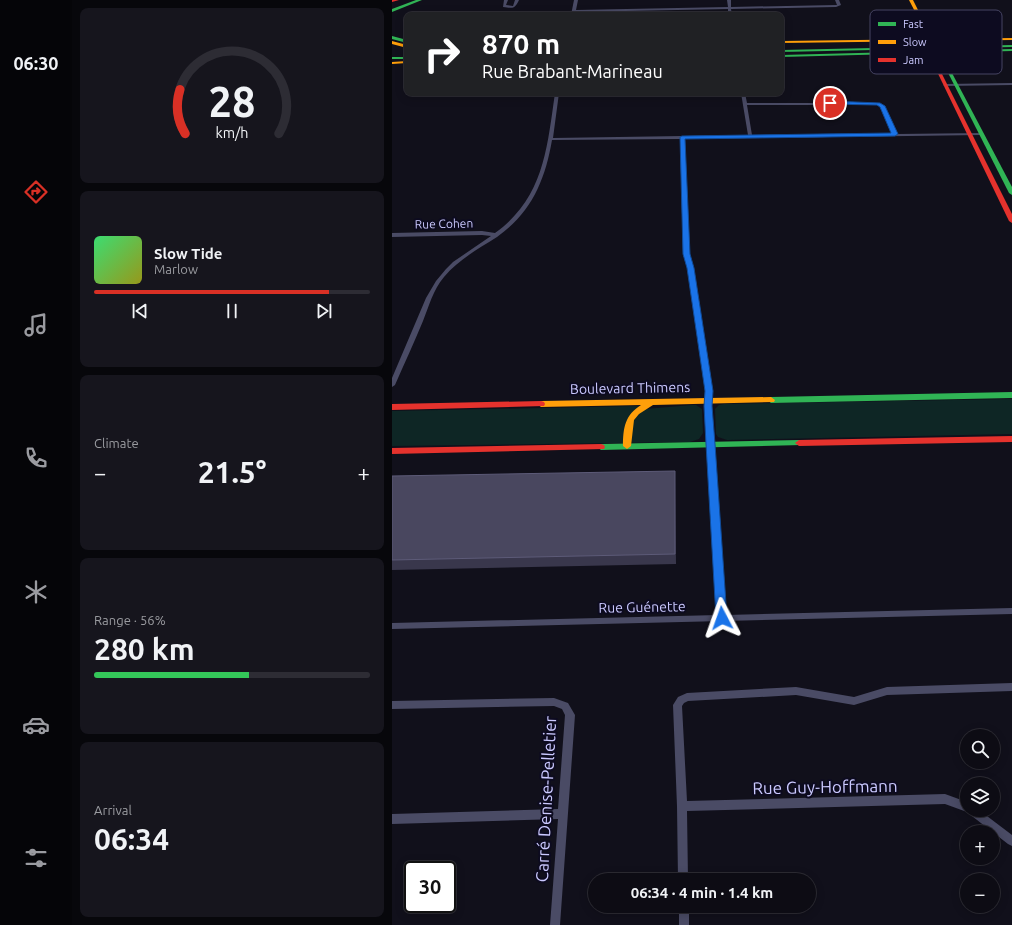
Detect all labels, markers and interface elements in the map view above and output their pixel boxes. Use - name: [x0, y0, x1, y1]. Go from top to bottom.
- legend: [870, 10, 1002, 74]
- text: Fast: [903, 18, 924, 30]
- icon: right: [416, 28, 468, 80]
- text: 870 m: [482, 28, 560, 59]
- text: Slow: [903, 36, 927, 48]
- text: 06:30: [13, 53, 59, 73]
- text: Jam: [903, 54, 924, 66]
- text: Rue Brabant-Marineau: [482, 61, 663, 81]
- text: 28: [209, 78, 255, 125]
- pin: [813, 86, 847, 120]
- icon: arrive: [819, 92, 841, 114]
- text: km/h: [216, 124, 248, 140]
- icon: directions: [22, 178, 50, 206]
- street label: Rue Cohen: [415, 216, 473, 231]
- text: Slow Tide: [154, 245, 222, 262]
- text: Marlow: [154, 262, 198, 276]
- icon: previous: [129, 300, 151, 322]
- icon: pause: [221, 300, 243, 322]
- icon: next: [313, 300, 335, 322]
- icon: music: [22, 311, 50, 339]
- street label: Boulevard Thimens: [570, 379, 690, 397]
- text: Climate: [94, 436, 139, 450]
- icon: phone: [22, 444, 50, 472]
- text: 21.5°: [198, 455, 266, 489]
- text: −: [94, 460, 106, 485]
- text: +: [358, 460, 370, 485]
- icon: climate: [22, 578, 50, 606]
- position arrow: [701, 597, 743, 639]
- street label: Rue Guénette: [598, 598, 686, 616]
- text: Range · 56%: [94, 613, 166, 627]
- text: 280 km: [94, 632, 195, 666]
- icon: car: [22, 711, 50, 739]
- street label: Carré Denise-Pelletier: [532, 715, 559, 883]
- map controls: [960, 729, 1000, 913]
- button: search: [960, 729, 1000, 769]
- street label: Rue Guy-Hoffmann: [752, 776, 898, 797]
- button: layers: [960, 777, 1000, 817]
- text: Arrival: [94, 803, 132, 817]
- text: 06:34: [94, 822, 169, 856]
- button: +: [960, 825, 1000, 865]
- icon: filters: [22, 844, 50, 872]
- speed limit sign: 30: [404, 861, 456, 913]
- button: −: [960, 873, 1000, 913]
- text: 06:34 · 4 min · 1.4 km: [631, 884, 773, 901]

